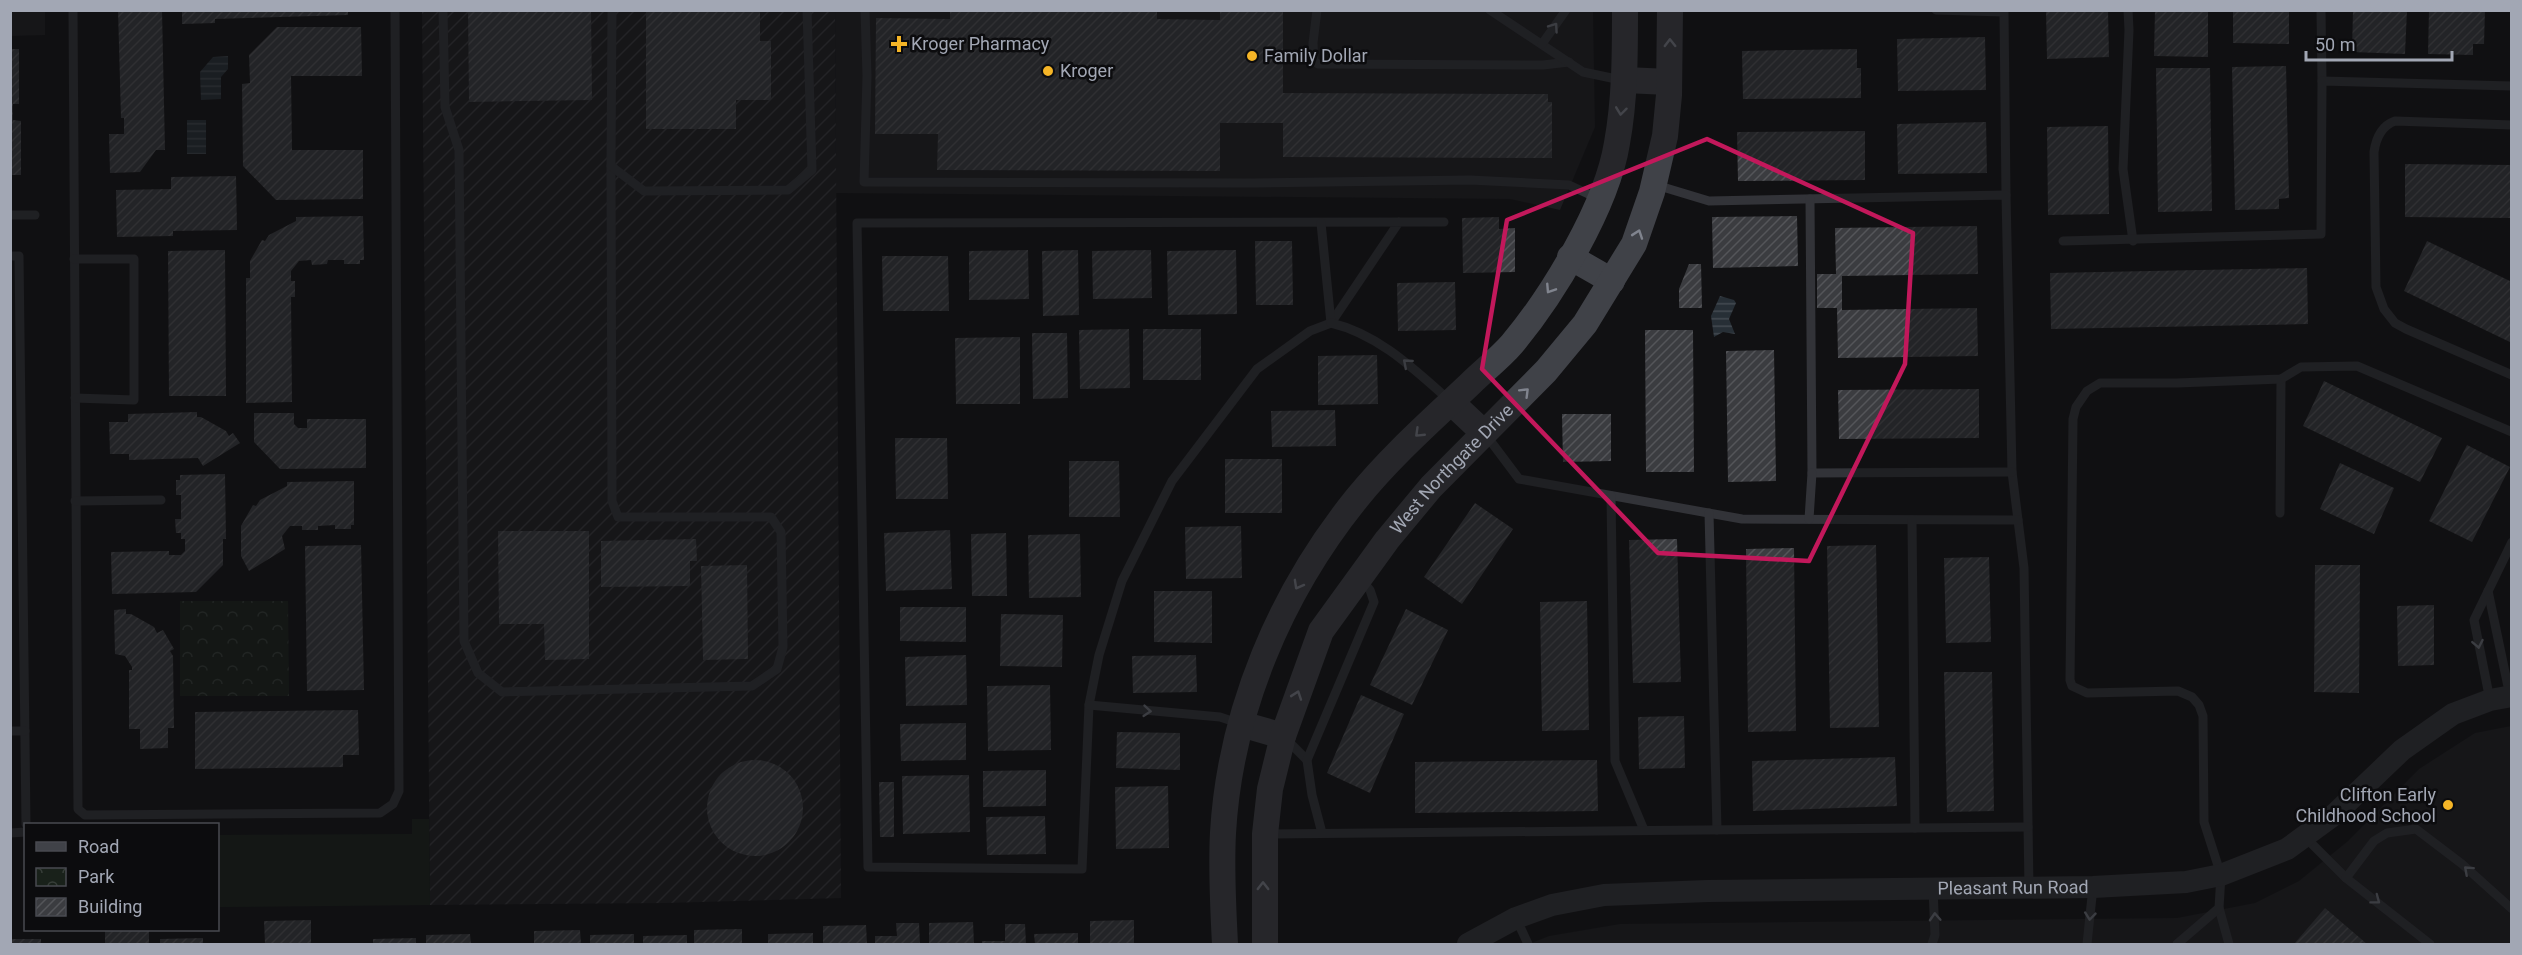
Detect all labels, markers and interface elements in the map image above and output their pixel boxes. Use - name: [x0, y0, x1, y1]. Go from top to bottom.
- one-way arrow: [1547, 23, 1558, 34]
- scale bar: [2306, 24, 2452, 62]
- place label: Kroger Pharmacy: [911, 33, 1050, 54]
- text: 50 m: [2315, 34, 2355, 55]
- marker: Kroger Pharmacy: [892, 37, 906, 51]
- one-way arrow: [1664, 39, 1676, 48]
- place label: Family Dollar: [1264, 45, 1368, 66]
- marker: Family Dollar: [1245, 49, 1259, 63]
- place label: Kroger: [1060, 60, 1113, 81]
- marker: Kroger: [1041, 64, 1055, 78]
- one-way arrow: [1616, 106, 1628, 115]
- one-way arrow: [1630, 229, 1643, 240]
- one-way arrow: [1546, 283, 1557, 294]
- one-way arrow: [1403, 359, 1414, 370]
- one-way arrow: [1518, 388, 1529, 399]
- street label: West Northgate Drive: [1385, 399, 1517, 538]
- one-way arrow: [1415, 426, 1426, 437]
- one-way arrow: [1294, 579, 1305, 589]
- one-way arrow: [2471, 639, 2484, 649]
- one-way arrow: [1289, 690, 1302, 701]
- one-way arrow: [1142, 704, 1151, 717]
- place label: Clifton Early Childhood School: [2295, 784, 2436, 826]
- marker: Clifton Early Childhood School: [2441, 798, 2455, 812]
- legend: [24, 823, 219, 931]
- text: Road: [78, 836, 119, 857]
- text: Park: [78, 866, 115, 887]
- one-way arrow: [2464, 866, 2475, 877]
- street label: Pleasant Run Road: [1937, 876, 2089, 899]
- one-way arrow: [1257, 882, 1270, 891]
- one-way arrow: [2369, 893, 2380, 904]
- text: Building: [78, 896, 142, 917]
- one-way arrow: [2084, 911, 2097, 920]
- one-way arrow: [1928, 912, 1941, 921]

